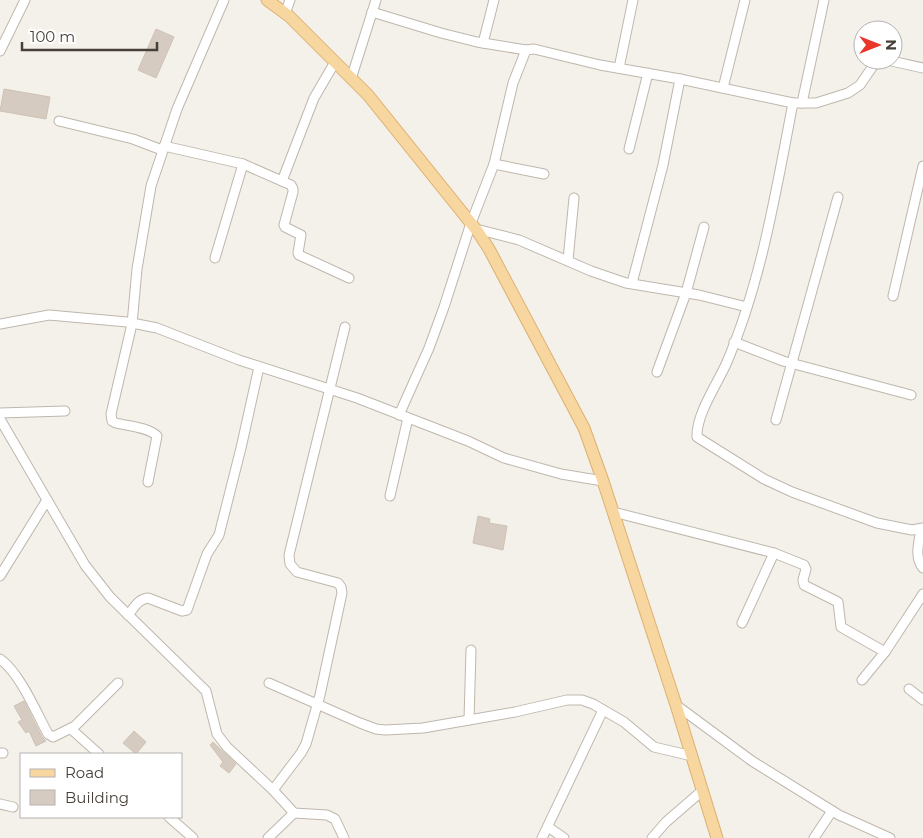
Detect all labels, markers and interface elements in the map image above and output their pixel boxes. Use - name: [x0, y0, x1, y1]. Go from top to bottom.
- scale bar: [22, 20, 158, 52]
- north arrow: [853, 20, 903, 70]
- text: 100 m: [30, 27, 75, 46]
- text: N: [882, 39, 900, 51]
- legend: [20, 753, 182, 818]
- text: Road: [65, 763, 104, 782]
- text: Building: [65, 788, 129, 807]

